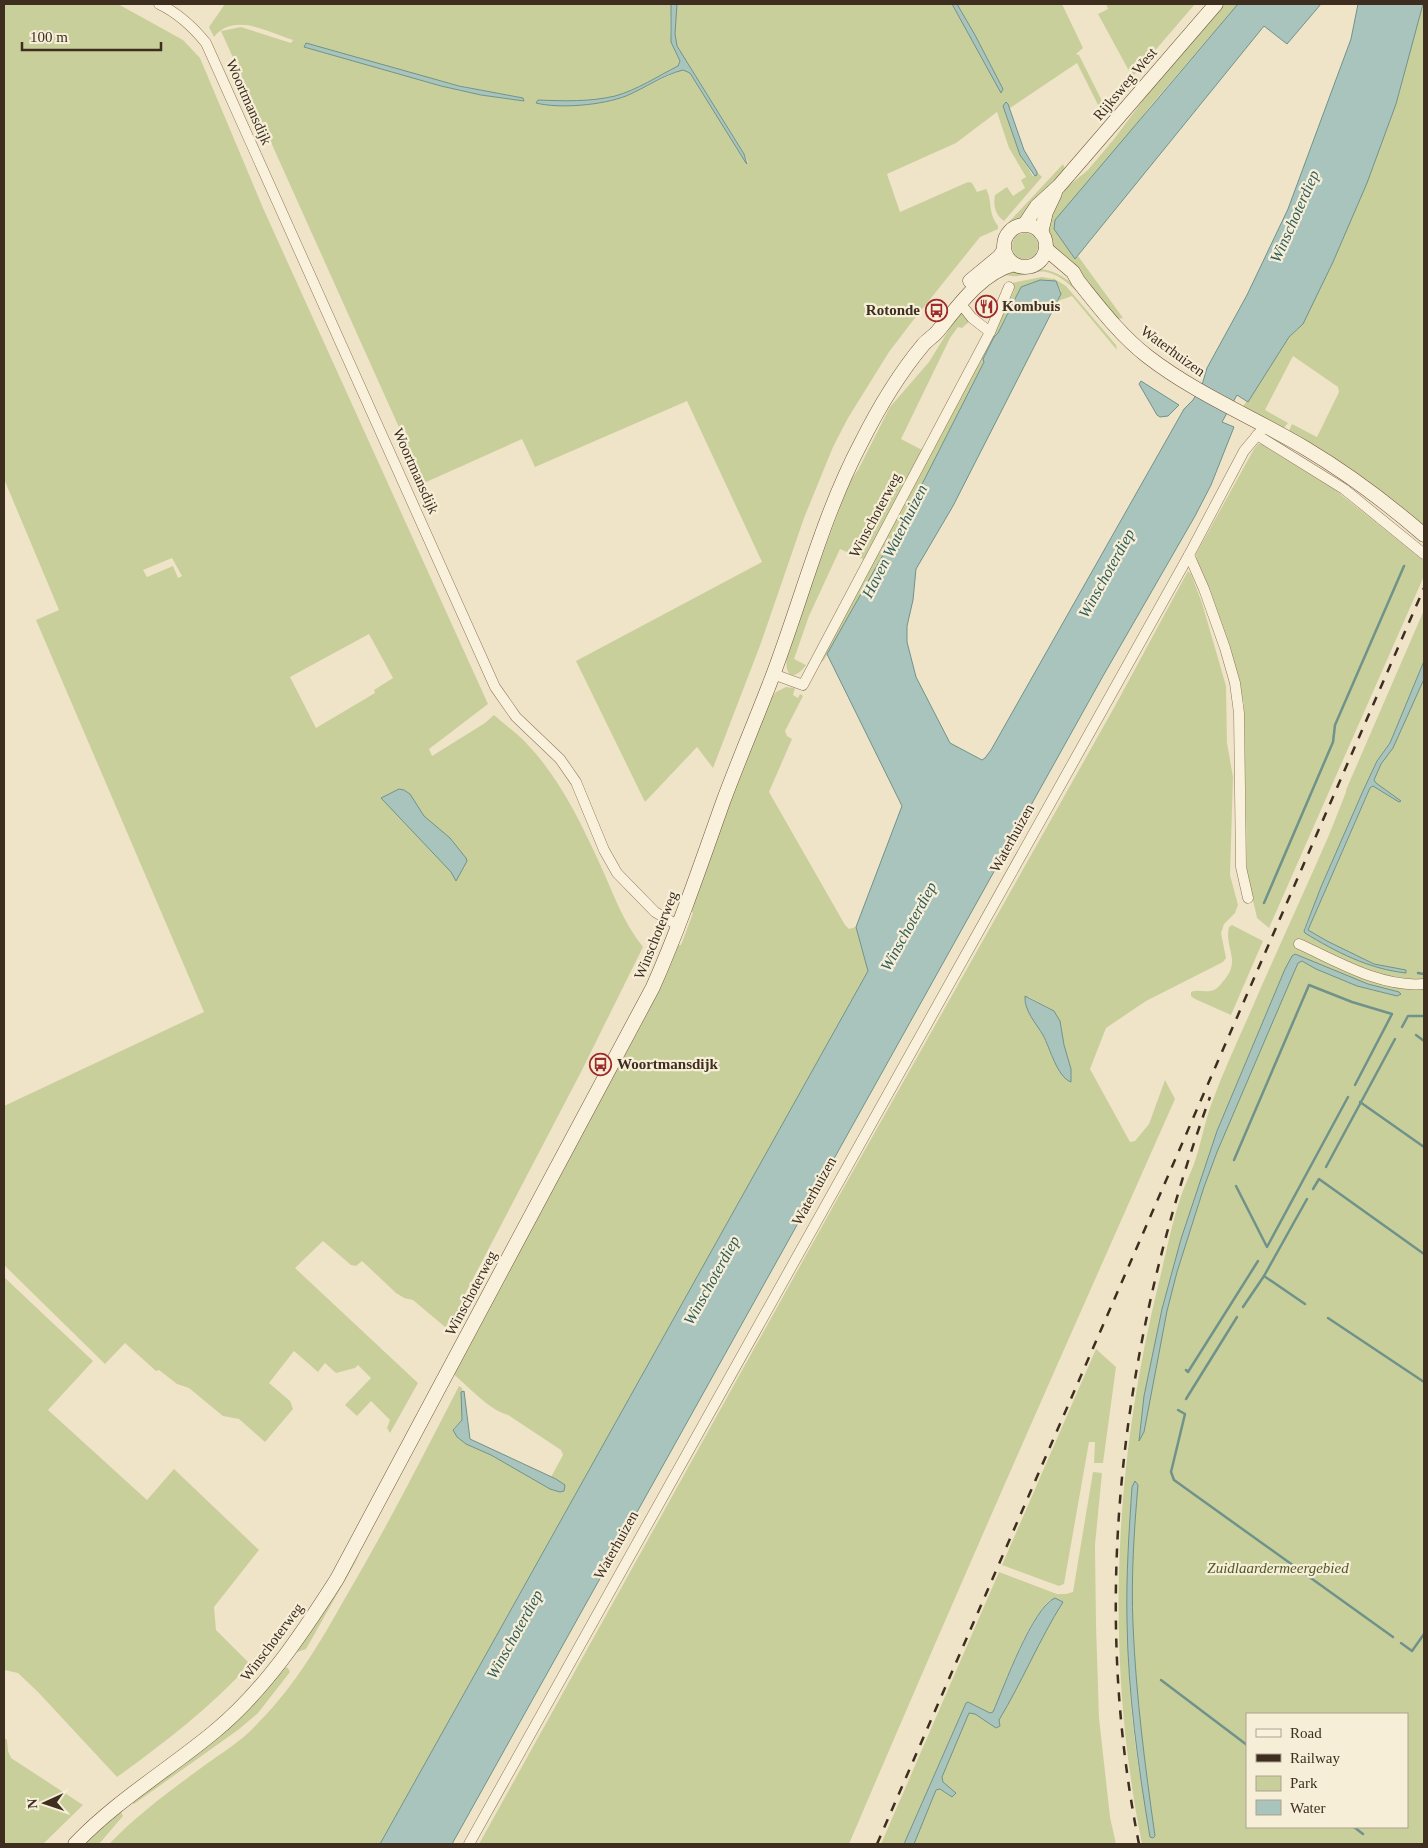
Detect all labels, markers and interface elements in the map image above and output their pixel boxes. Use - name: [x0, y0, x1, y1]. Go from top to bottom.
- scale bar: [22, 20, 161, 52]
- text: 100 m: [30, 29, 68, 45]
- street label: Rijksweg West: [1090, 44, 1161, 124]
- street label: Woortmansdijk: [223, 57, 275, 148]
- water label: Winschoterdiep: [1267, 168, 1323, 265]
- restaurant icon: Kombuis: [974, 294, 998, 318]
- bus stop icon: Rotonde: [924, 298, 948, 322]
- place label: Kombuis: [1002, 298, 1061, 314]
- place label: Rotonde: [866, 302, 920, 318]
- street label: Waterhuizen: [1138, 322, 1209, 380]
- street label: Woortmansdijk: [390, 426, 442, 517]
- street label: Winschoterweg: [846, 470, 904, 560]
- water label: Haven Waterhuizen: [858, 482, 930, 602]
- water label: Winschoterdiep: [1075, 526, 1139, 621]
- street label: Waterhuizen: [987, 801, 1038, 875]
- water label: Winschoterdiep: [877, 879, 941, 974]
- street label: Winschoterweg: [631, 888, 681, 981]
- bus stop icon: Woortmansdijk: [589, 1052, 613, 1076]
- place label: Woortmansdijk: [617, 1056, 719, 1072]
- street label: Waterhuizen: [789, 1154, 840, 1228]
- water label: Winschoterdiep: [680, 1233, 744, 1328]
- street label: Winschoterweg: [442, 1248, 500, 1338]
- street label: Waterhuizen: [591, 1508, 642, 1582]
- park label: Zuidlaardermeergebied: [1207, 1560, 1349, 1576]
- water label: Winschoterdiep: [483, 1587, 547, 1682]
- street label: Winschoterweg: [237, 1599, 307, 1684]
- legend: [1246, 1713, 1408, 1828]
- text: Road: [1290, 1725, 1322, 1741]
- text: Railway: [1290, 1750, 1340, 1766]
- text: Park: [1290, 1775, 1318, 1791]
- north arrow: [20, 1778, 70, 1828]
- text: N: [25, 1798, 40, 1809]
- text: Water: [1290, 1800, 1325, 1816]

